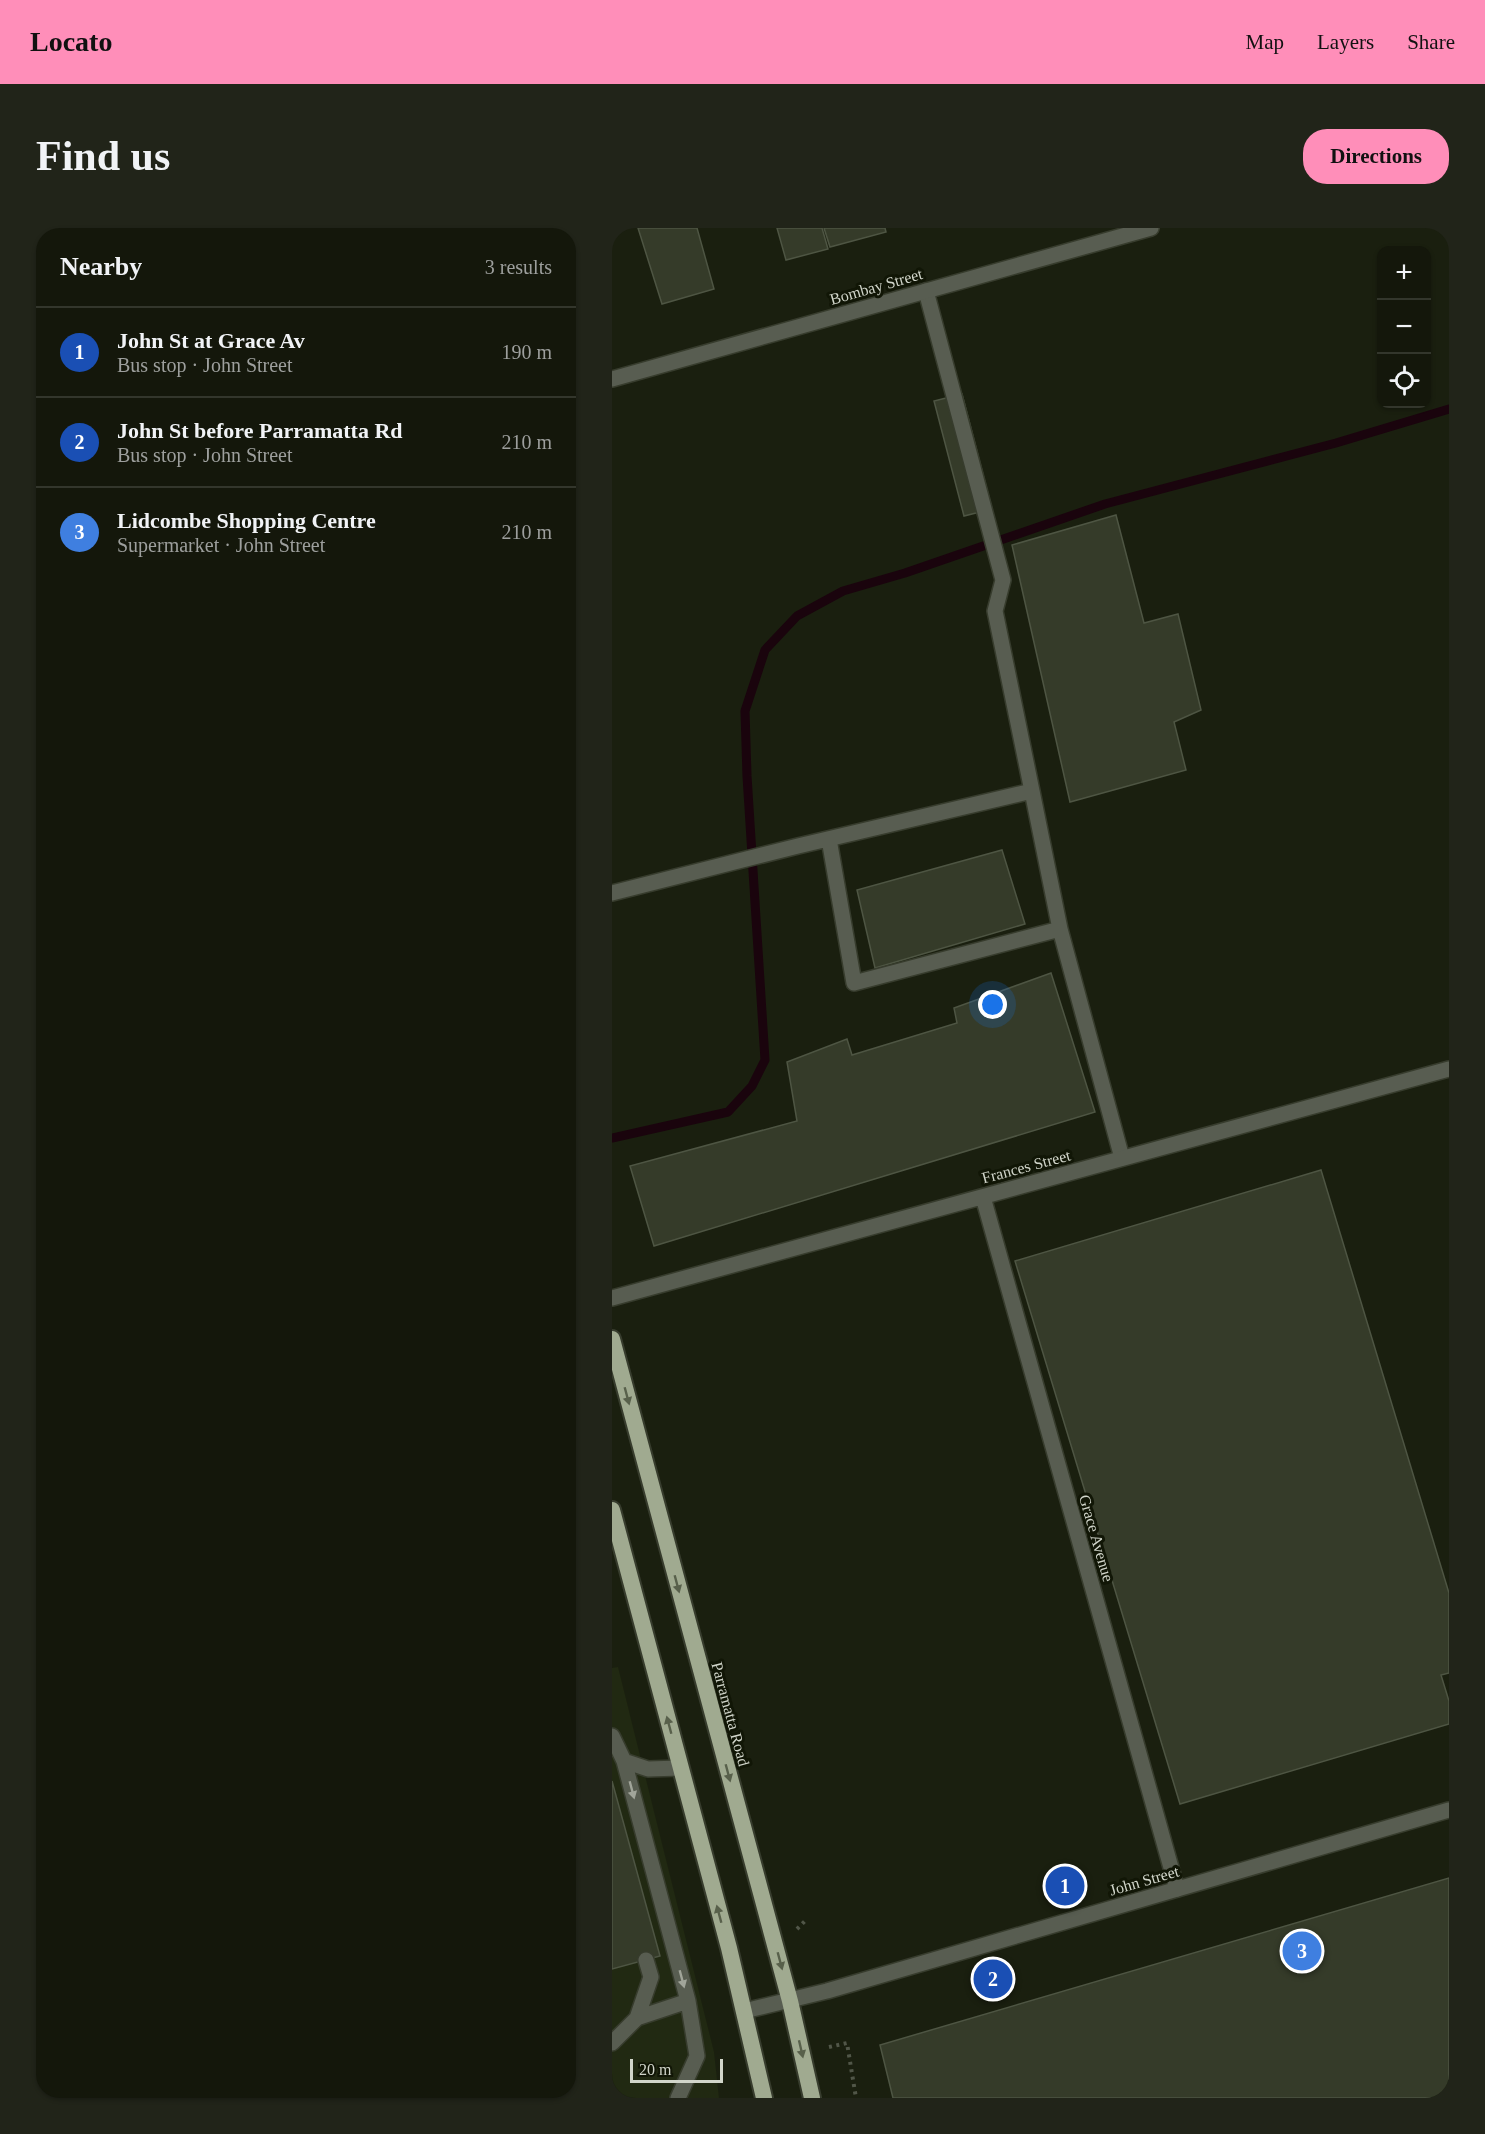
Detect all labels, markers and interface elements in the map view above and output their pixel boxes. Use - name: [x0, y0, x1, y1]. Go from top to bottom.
- text: Locato: [30, 26, 112, 57]
- text: Map: [1246, 30, 1284, 54]
- text: Layers: [1317, 30, 1374, 54]
- text: Share: [1407, 30, 1455, 54]
- button: Directions: [1303, 129, 1449, 184]
- text: Find us: [36, 133, 170, 179]
- map controls: [1377, 246, 1431, 408]
- button: +: [1377, 246, 1431, 300]
- text: Nearby: [60, 252, 142, 281]
- text: 3 results: [485, 256, 552, 278]
- street label: Bombay Street: [828, 265, 925, 309]
- button: −: [1377, 300, 1431, 354]
- text: John St at Grace Av: [117, 328, 305, 353]
- text: 1: [75, 341, 85, 363]
- text: 190 m: [501, 341, 552, 363]
- text: Bus stop · John Street: [117, 354, 293, 376]
- button: locate: [1377, 354, 1431, 408]
- text: John St before Parramatta Rd: [117, 418, 403, 443]
- text: 2: [75, 431, 85, 453]
- text: 210 m: [501, 431, 552, 453]
- text: Bus stop · John Street: [117, 444, 293, 466]
- text: Lidcombe Shopping Centre: [117, 508, 376, 533]
- text: 3: [75, 521, 85, 543]
- text: 210 m: [501, 521, 552, 543]
- text: Supermarket · John Street: [117, 534, 325, 556]
- your location: [978, 990, 1007, 1019]
- street label: Frances Street: [980, 1146, 1073, 1186]
- one-way arrow: [623, 1387, 632, 1405]
- street label: Grace Avenue: [1076, 1493, 1117, 1584]
- one-way arrow: [673, 1575, 682, 1593]
- street label: Parramatta Road: [708, 1660, 753, 1768]
- one-way arrow: [663, 1716, 673, 1734]
- one-way arrow: [724, 1764, 733, 1782]
- one-way arrow: [627, 1781, 637, 1800]
- street label: John Street: [1107, 1862, 1181, 1899]
- pin: 1: [1046, 1864, 1084, 1908]
- one-way arrow: [714, 1904, 723, 1922]
- pin: 3: [1282, 1928, 1322, 1974]
- one-way arrow: [775, 1951, 785, 1970]
- pin: 2: [974, 1956, 1012, 2002]
- one-way arrow: [678, 1970, 687, 1988]
- one-way arrow: [796, 2040, 806, 2059]
- scale bar: [630, 2056, 723, 2084]
- text: 20 m: [639, 2061, 671, 2078]

